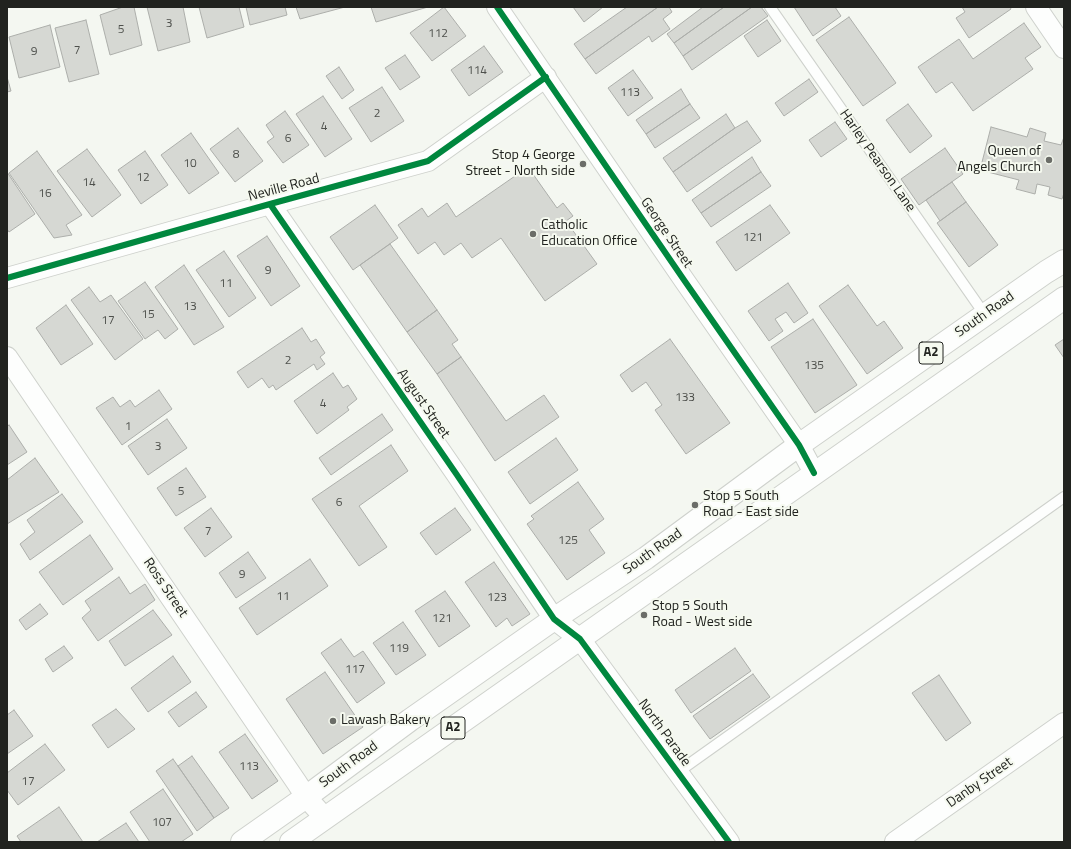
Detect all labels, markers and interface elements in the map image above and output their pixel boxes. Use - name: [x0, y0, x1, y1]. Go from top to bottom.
- house number: 3: [166, 17, 172, 31]
- house number: 5: [118, 23, 124, 37]
- house number: 112: [428, 27, 448, 41]
- house number: 7: [74, 44, 80, 58]
- house number: 9: [31, 45, 37, 59]
- house number: 114: [467, 64, 487, 78]
- house number: 113: [620, 86, 640, 100]
- street label: Harley Pearson Lane: [835, 106, 919, 216]
- house number: 2: [374, 107, 380, 121]
- house number: 4: [321, 120, 327, 134]
- house number: 6: [285, 132, 291, 146]
- place label: Queen of Angels Church: [957, 144, 1041, 176]
- house number: 8: [233, 148, 239, 162]
- place label: Stop 4 George Street - North side: [465, 148, 575, 180]
- marker: Queen of Angels Church: [1044, 155, 1054, 165]
- house number: 10: [183, 157, 197, 171]
- marker: Stop 4 George Street - North side: [578, 159, 588, 169]
- street label: Neville Road: [247, 170, 321, 206]
- house number: 12: [136, 171, 150, 185]
- house number: 14: [82, 176, 96, 190]
- house number: 16: [38, 187, 52, 201]
- street label: George Street: [636, 195, 696, 271]
- place label: Catholic Education Office: [541, 218, 637, 250]
- marker: Catholic Education Office: [528, 229, 538, 239]
- house number: 121: [743, 231, 763, 245]
- house number: 9: [265, 264, 271, 278]
- house number: 11: [219, 277, 233, 291]
- street label: South Road: [952, 289, 1018, 341]
- house number: 13: [183, 300, 197, 314]
- house number: 15: [141, 308, 155, 322]
- house number: 17: [101, 314, 115, 328]
- road number: A2: [919, 342, 943, 364]
- house number: 2: [285, 354, 291, 368]
- house number: 135: [804, 359, 824, 373]
- street label: August Street: [393, 366, 453, 442]
- house number: 133: [675, 391, 695, 405]
- house number: 4: [320, 397, 326, 411]
- house number: 1: [125, 420, 131, 434]
- house number: 3: [155, 440, 161, 454]
- house number: 5: [178, 485, 184, 499]
- place label: Stop 5 South Road - East side: [703, 489, 799, 522]
- house number: 6: [336, 496, 342, 510]
- marker: Stop 5 South Road - East side: [690, 500, 700, 510]
- house number: 7: [205, 525, 211, 539]
- street label: South Road: [620, 526, 686, 578]
- house number: 125: [558, 534, 578, 548]
- street label: Ross Street: [139, 555, 191, 621]
- house number: 9: [239, 568, 245, 582]
- house number: 11: [276, 590, 290, 604]
- house number: 123: [487, 591, 507, 605]
- place label: Stop 5 South Road - West side: [652, 599, 752, 632]
- marker: Stop 5 South Road - West side: [639, 610, 649, 620]
- house number: 121: [432, 612, 452, 626]
- house number: 119: [389, 642, 409, 656]
- house number: 117: [345, 663, 365, 677]
- street label: North Parade: [634, 696, 694, 770]
- place label: Lawash Bakery: [341, 713, 430, 729]
- marker: Lawash Bakery: [328, 716, 338, 726]
- road number: A2: [441, 717, 465, 739]
- street label: South Road: [316, 738, 382, 792]
- street label: Danby Street: [944, 754, 1016, 812]
- house number: 113: [239, 760, 259, 774]
- house number: 17: [21, 775, 35, 789]
- house number: 107: [152, 816, 172, 830]

